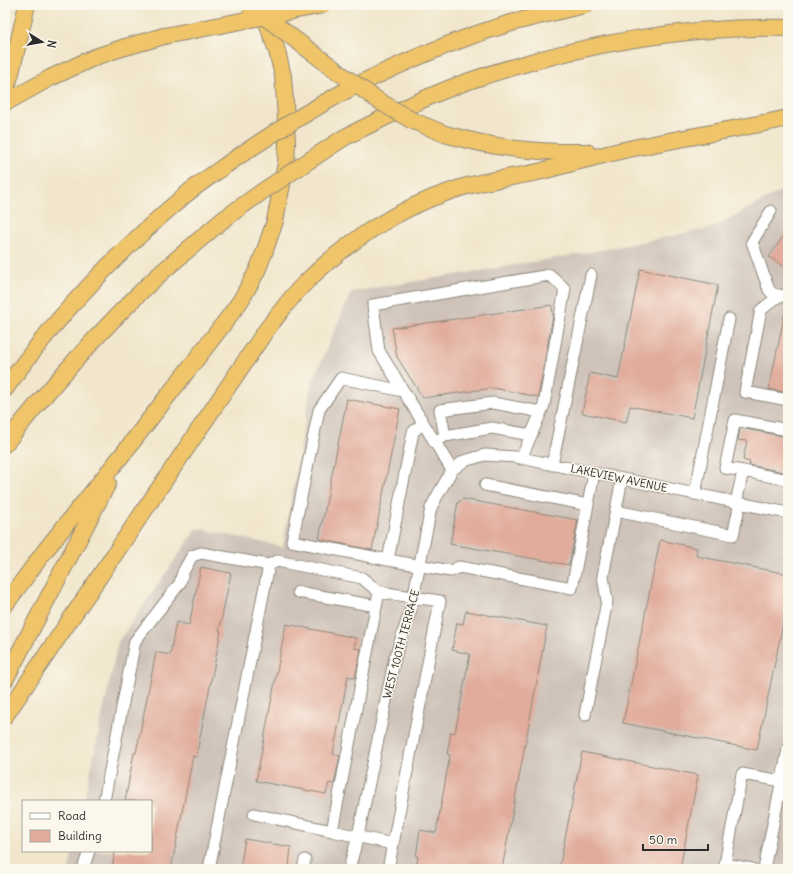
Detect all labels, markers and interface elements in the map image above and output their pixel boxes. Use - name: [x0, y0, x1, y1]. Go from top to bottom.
- north arrow: [22, 22, 62, 62]
- text: N: [44, 39, 59, 49]
- street label: LAKEVIEW AVENUE: [569, 461, 669, 495]
- street label: WEST 100TH TERRACE: [380, 588, 422, 700]
- legend: [22, 800, 152, 852]
- text: Road: [58, 808, 86, 823]
- scale bar: [643, 826, 708, 852]
- text: Building: [58, 828, 102, 843]
- text: 50 m: [649, 832, 678, 847]

